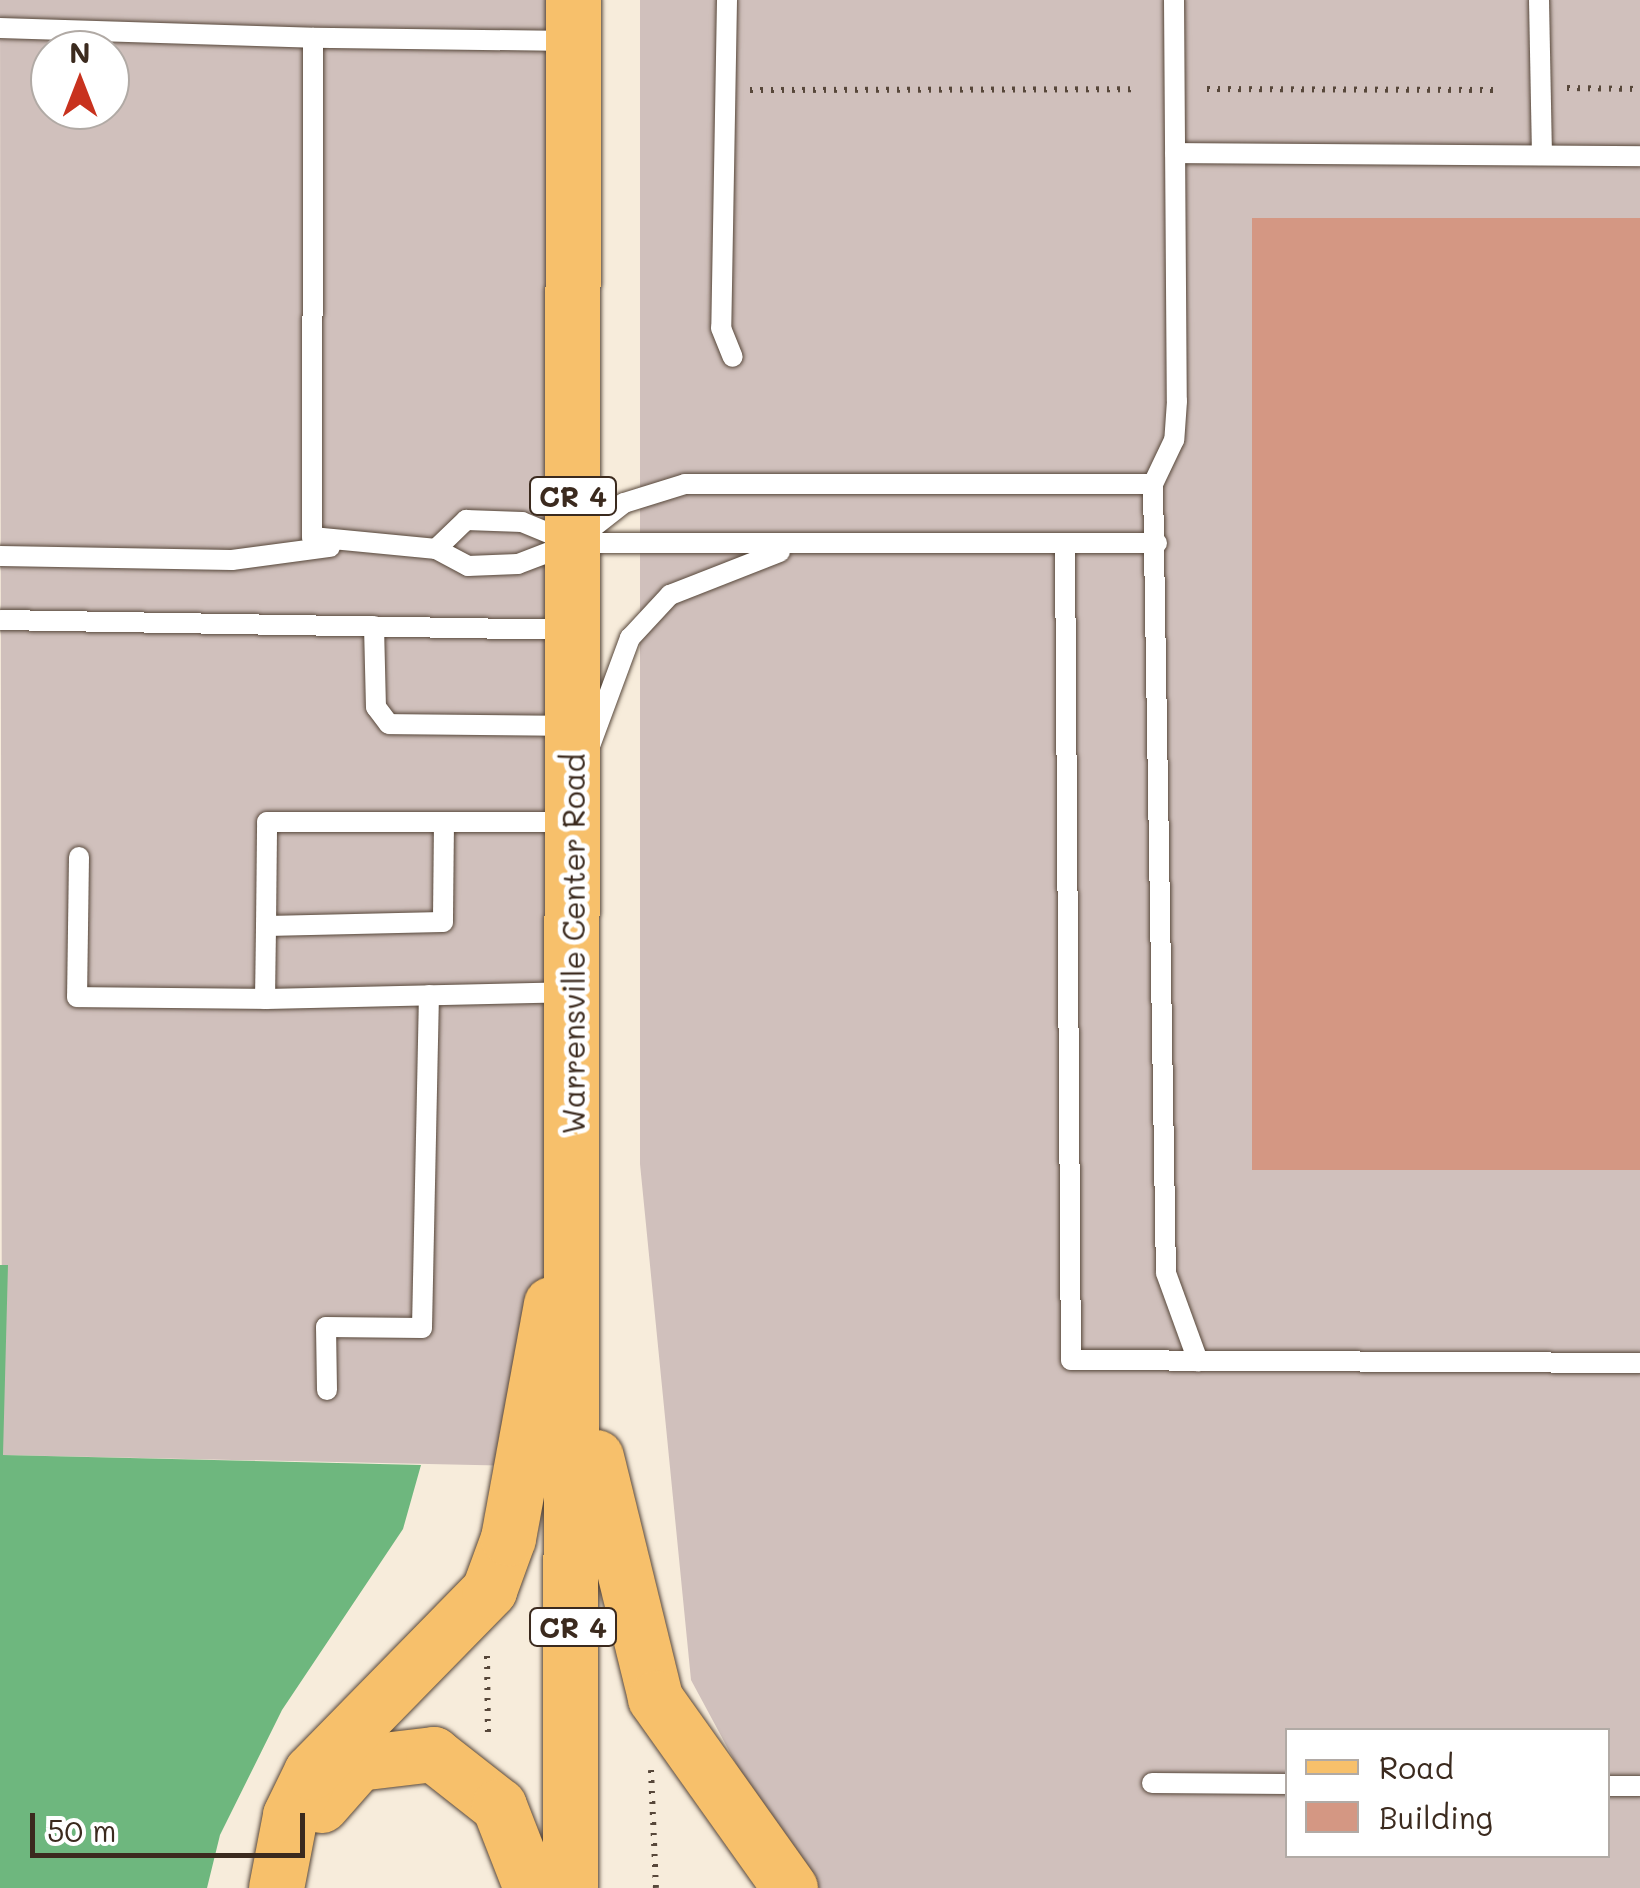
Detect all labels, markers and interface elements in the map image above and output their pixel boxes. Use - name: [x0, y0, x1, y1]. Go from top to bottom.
- north arrow: [30, 30, 130, 130]
- text: N: [69, 34, 91, 70]
- road number: CR 4: [528, 473, 618, 519]
- street label: Warrensville Center Road: [555, 754, 591, 1134]
- road number: CR 4: [528, 1604, 618, 1650]
- legend: [1285, 1728, 1610, 1858]
- text: Road: [1379, 1747, 1454, 1787]
- scale bar: [35, 1793, 310, 1855]
- text: Building: [1379, 1797, 1493, 1837]
- text: 50 m: [47, 1810, 117, 1850]

